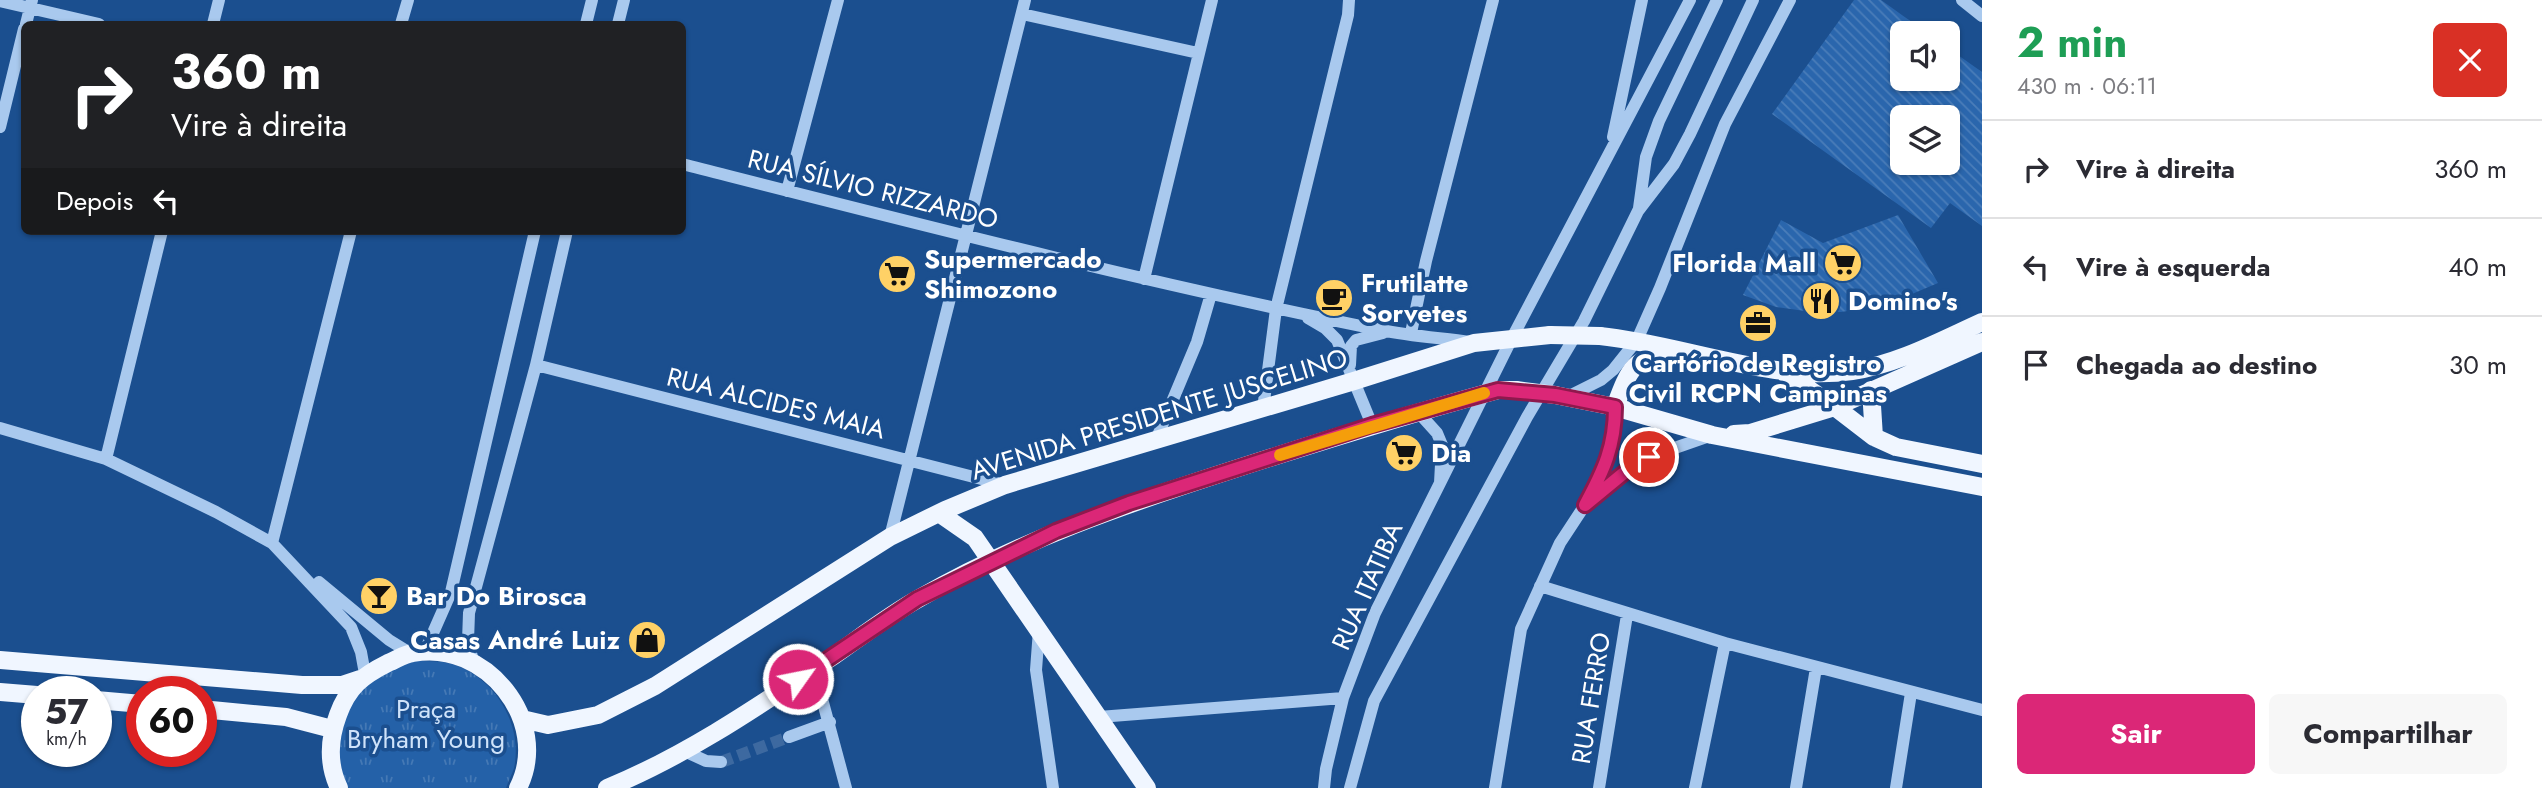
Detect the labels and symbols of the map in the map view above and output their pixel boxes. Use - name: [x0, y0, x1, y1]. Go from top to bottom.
- street label: RUA SÍLVIO RIZZARDO: [744, 140, 1002, 238]
- place label: Supermercado Shimozono: [924, 240, 1102, 308]
- supermarket icon: Florida Mall: [1822, 242, 1864, 284]
- place label: Florida Mall: [1672, 244, 1816, 282]
- supermarket icon: Supermercado Shimozono: [876, 253, 918, 295]
- place label: Frutilatte Sorvetes: [1361, 264, 1469, 332]
- cafe icon: Frutilatte Sorvetes: [1313, 277, 1355, 319]
- restaurant icon: Domino's: [1800, 280, 1842, 322]
- place label: Domino's: [1848, 282, 1958, 320]
- office icon: Cartório de Registro Civil RCPN Campinas: [1737, 302, 1779, 344]
- street label: AVENIDA PRESIDENTE JUSCELINO: [966, 339, 1352, 489]
- place label: Cartório de Registro Civil RCPN Campinas: [1629, 344, 1887, 412]
- street label: RUA ALCIDES MAIA: [663, 357, 890, 449]
- pin: [1619, 427, 1679, 487]
- supermarket icon: Dia: [1383, 432, 1425, 474]
- place label: Dia: [1431, 434, 1471, 472]
- street label: RUA ITATIBA: [1322, 515, 1413, 656]
- bar icon: Bar Do Birosca: [358, 575, 400, 617]
- place label: Bar Do Birosca: [406, 577, 587, 615]
- shop icon: Casas André Luiz: [626, 619, 668, 661]
- place label: Casas André Luiz: [410, 621, 620, 659]
- street label: RUA FERRO: [1562, 629, 1620, 767]
- position arrow: [761, 642, 835, 716]
- speed limit sign: 60: [126, 676, 217, 767]
- park label: Praça Bryham Young: [347, 690, 505, 758]

